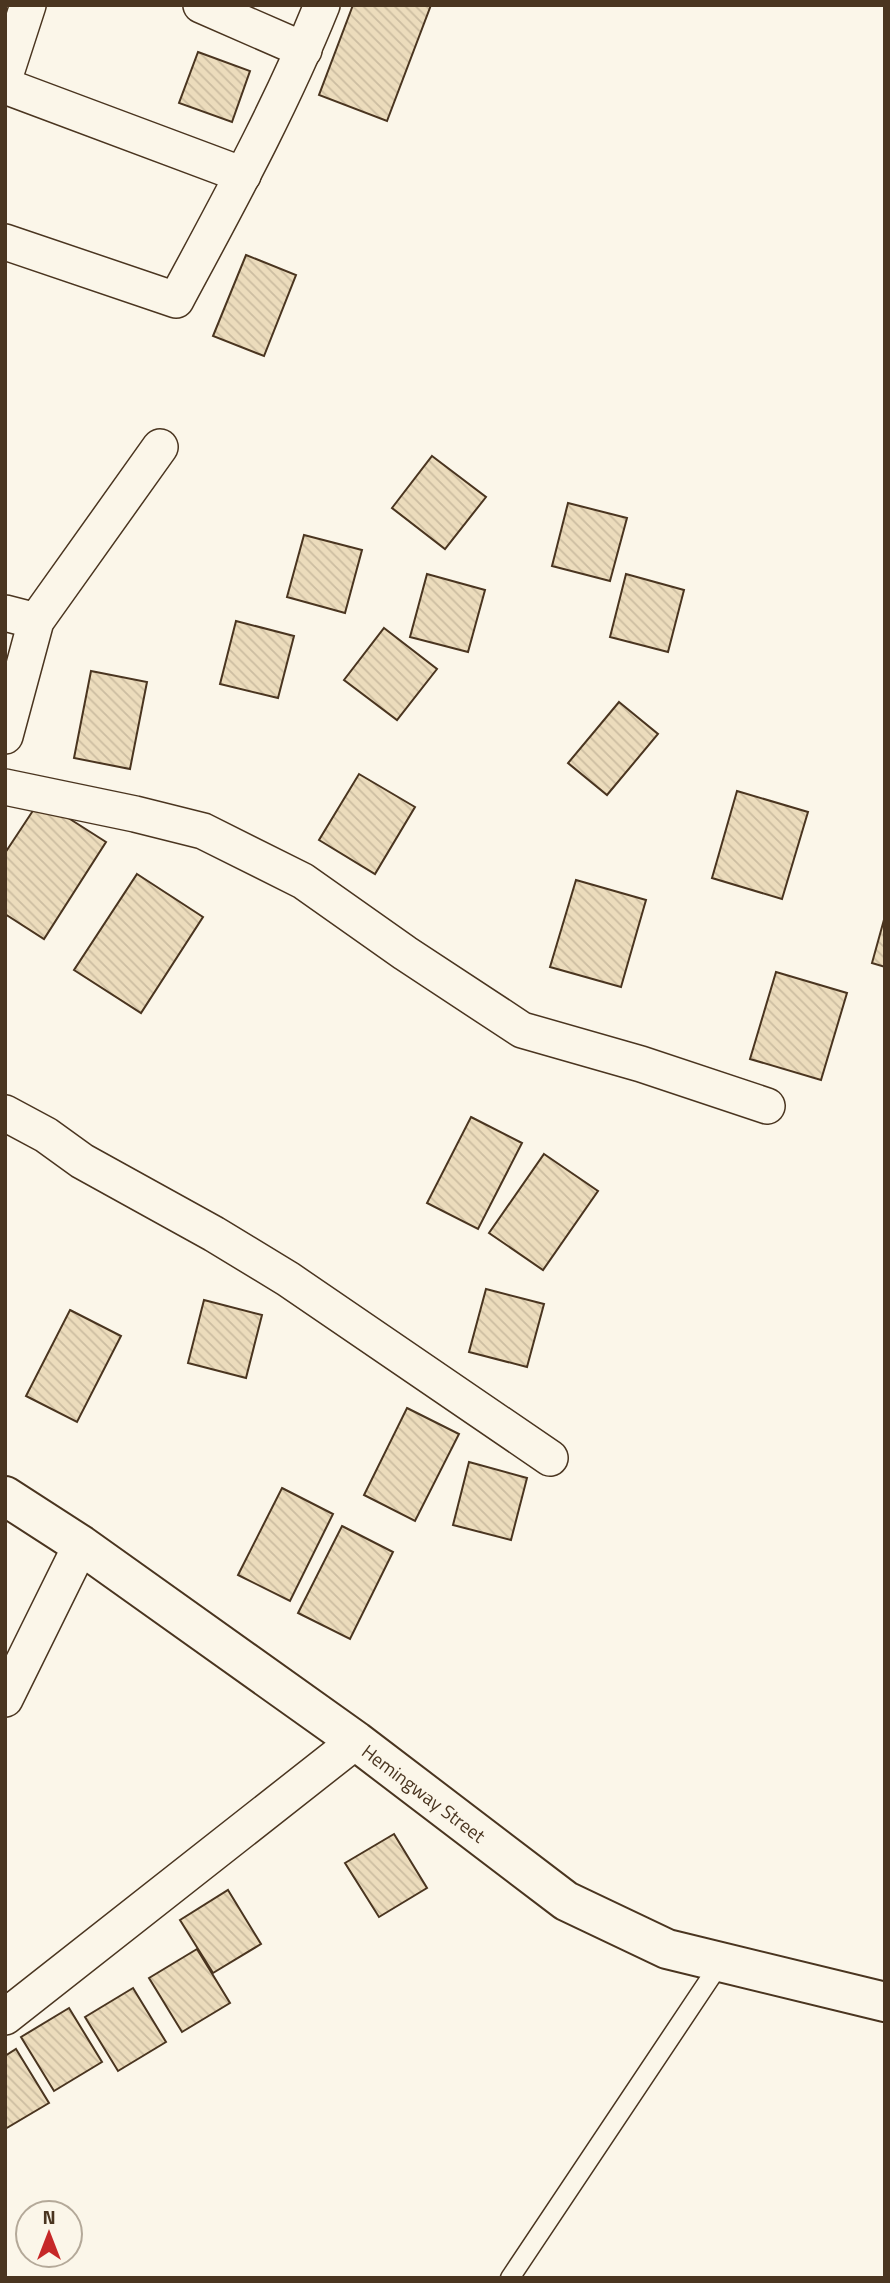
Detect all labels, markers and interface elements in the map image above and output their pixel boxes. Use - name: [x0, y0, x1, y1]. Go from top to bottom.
- street label: Hemingway Street: [356, 1737, 492, 1849]
- north arrow: [14, 2199, 84, 2269]
- text: N: [42, 2202, 56, 2231]

